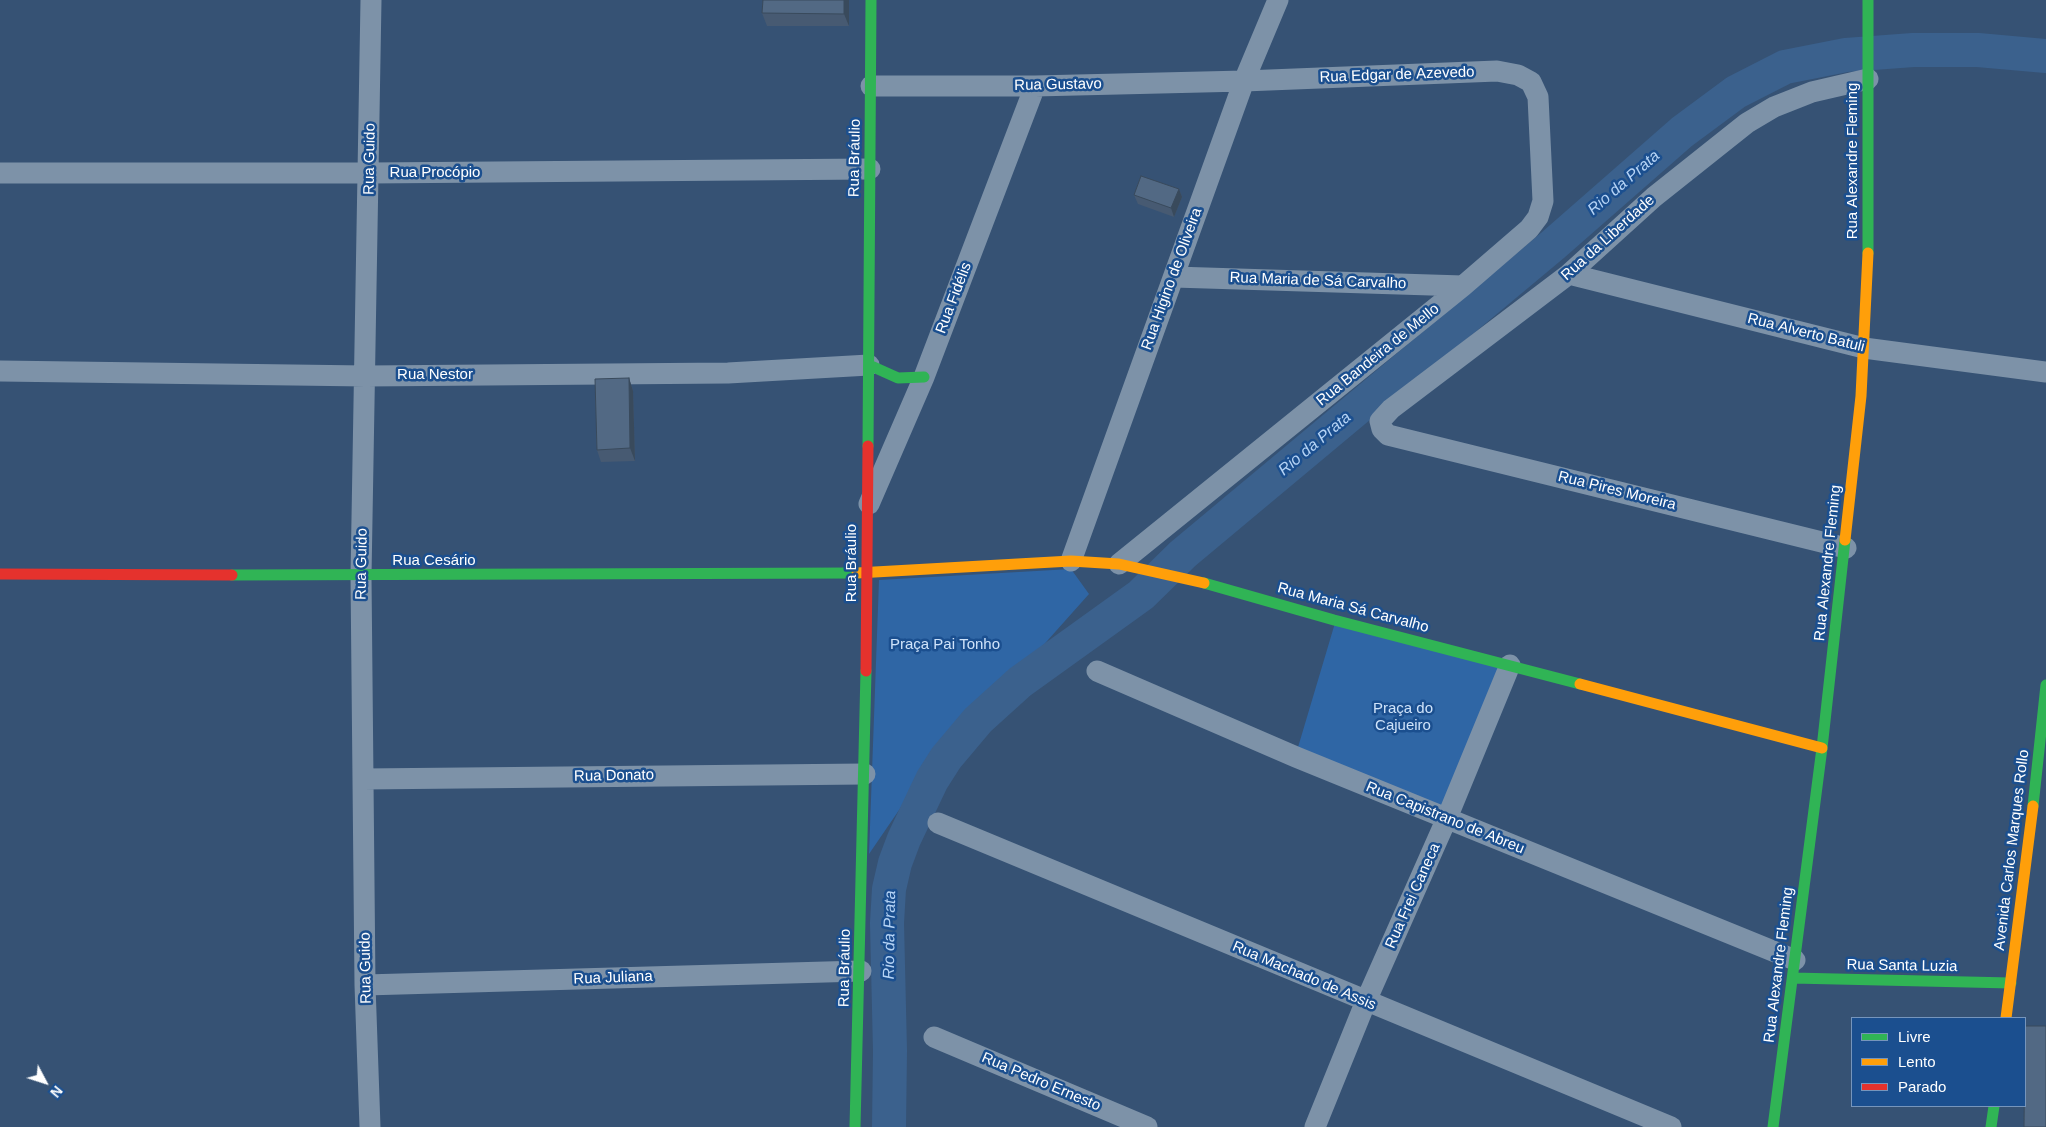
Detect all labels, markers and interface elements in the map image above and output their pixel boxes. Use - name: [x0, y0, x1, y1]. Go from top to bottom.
- street label: Rua Edgar de Azevedo: [1319, 63, 1475, 87]
- street label: Rua Gustavo: [1014, 75, 1102, 95]
- street label: Rua Alexandre Fleming: [1844, 83, 1862, 239]
- street label: Rua Bráulio: [845, 119, 865, 197]
- street label: Rua Guido: [360, 123, 380, 195]
- water label: Rio da Prata: [1584, 147, 1664, 219]
- street label: Rua Procópio: [390, 164, 480, 182]
- street label: Rua da Liberdade: [1558, 191, 1658, 285]
- street label: Rua Higino de Oliveira: [1138, 205, 1206, 353]
- street label: Rua Fidélis: [932, 260, 976, 336]
- street label: Rua Maria de Sá Carvalho: [1229, 269, 1407, 293]
- street label: Rua Bandeira de Mello: [1313, 300, 1443, 410]
- street label: Rua Alverto Batuli: [1746, 310, 1866, 356]
- street label: Rua Nestor: [397, 366, 473, 384]
- water label: Rio da Prata: [1275, 408, 1355, 480]
- street label: Rua Pires Moreira: [1556, 468, 1678, 514]
- street label: Rua Alexandre Fleming: [1811, 484, 1845, 642]
- street label: Rua Bráulio: [843, 524, 861, 602]
- street label: Rua Guido: [352, 528, 372, 600]
- street label: Rua Cesário: [392, 552, 476, 570]
- street label: Rua Maria Sá Carvalho: [1275, 579, 1431, 637]
- park label: Praça Pai Tonho: [890, 636, 1000, 654]
- park label: Praça do Cajueiro: [1373, 700, 1433, 735]
- street label: Avenida Carlos Marques Rollo: [1991, 748, 2033, 952]
- street label: Rua Donato: [574, 766, 654, 786]
- street label: Rua Capistrano de Abreu: [1363, 778, 1527, 858]
- street label: Rua Frei Caneca: [1382, 841, 1444, 951]
- street label: Rua Alexandre Fleming: [1761, 886, 1797, 1044]
- water label: Rio da Prata: [880, 890, 900, 980]
- street label: Rua Bráulio: [835, 929, 855, 1007]
- street label: Rua Guido: [356, 932, 376, 1004]
- street label: Rua Machado de Assis: [1229, 938, 1379, 1014]
- street label: Rua Santa Luzia: [1846, 956, 1958, 976]
- street label: Rua Juliana: [573, 968, 653, 988]
- legend: [1851, 1017, 2026, 1107]
- text: Livre: [1898, 1028, 1931, 1045]
- street label: Rua Pedro Ernesto: [979, 1049, 1103, 1115]
- text: Lento: [1898, 1053, 1936, 1070]
- north arrow: [20, 1057, 70, 1107]
- text: Parado: [1898, 1078, 1946, 1095]
- text: N: [47, 1083, 66, 1101]

